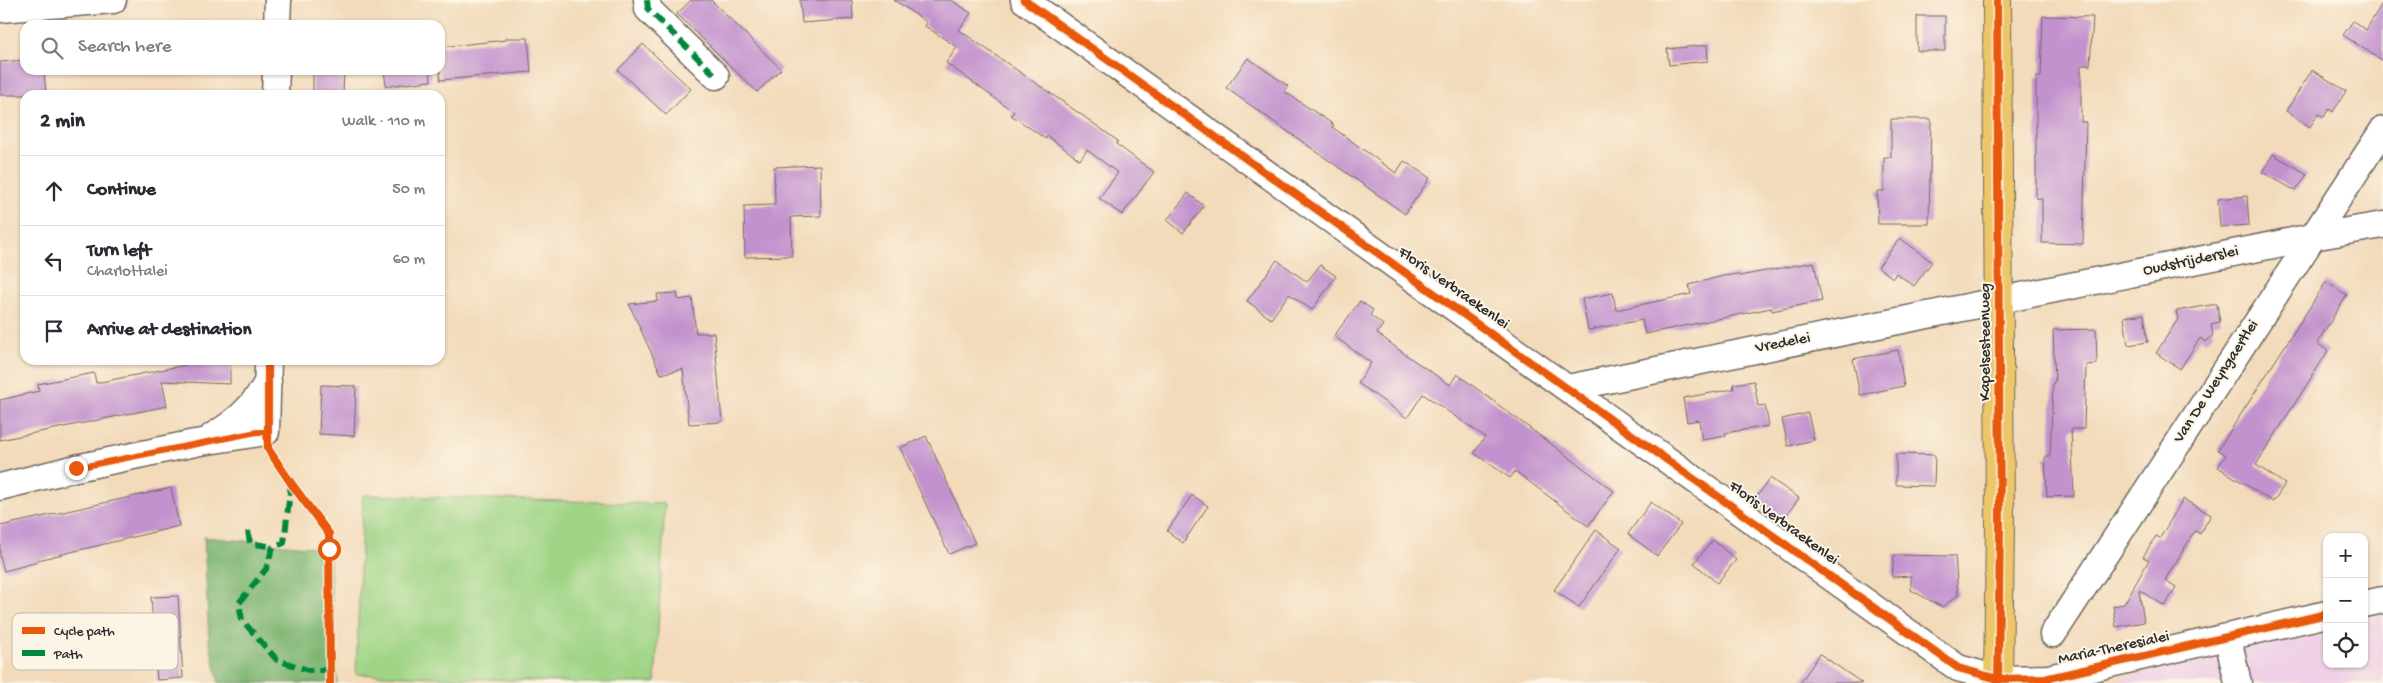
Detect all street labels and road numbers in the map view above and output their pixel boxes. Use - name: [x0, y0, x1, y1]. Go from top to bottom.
- street label: Floris Verbraekenlei: [1393, 243, 1512, 334]
- street label: Oudstrijderslei: [2142, 243, 2240, 281]
- street label: Kapelsesteenweg: [1977, 283, 1996, 401]
- street label: Van De Weyngaertlei: [2170, 317, 2264, 448]
- street label: Vredelei: [1753, 329, 1812, 359]
- street label: Floris Verbraekenlei: [1724, 477, 1842, 570]
- street label: Maria-Theresialei: [2057, 628, 2171, 670]

